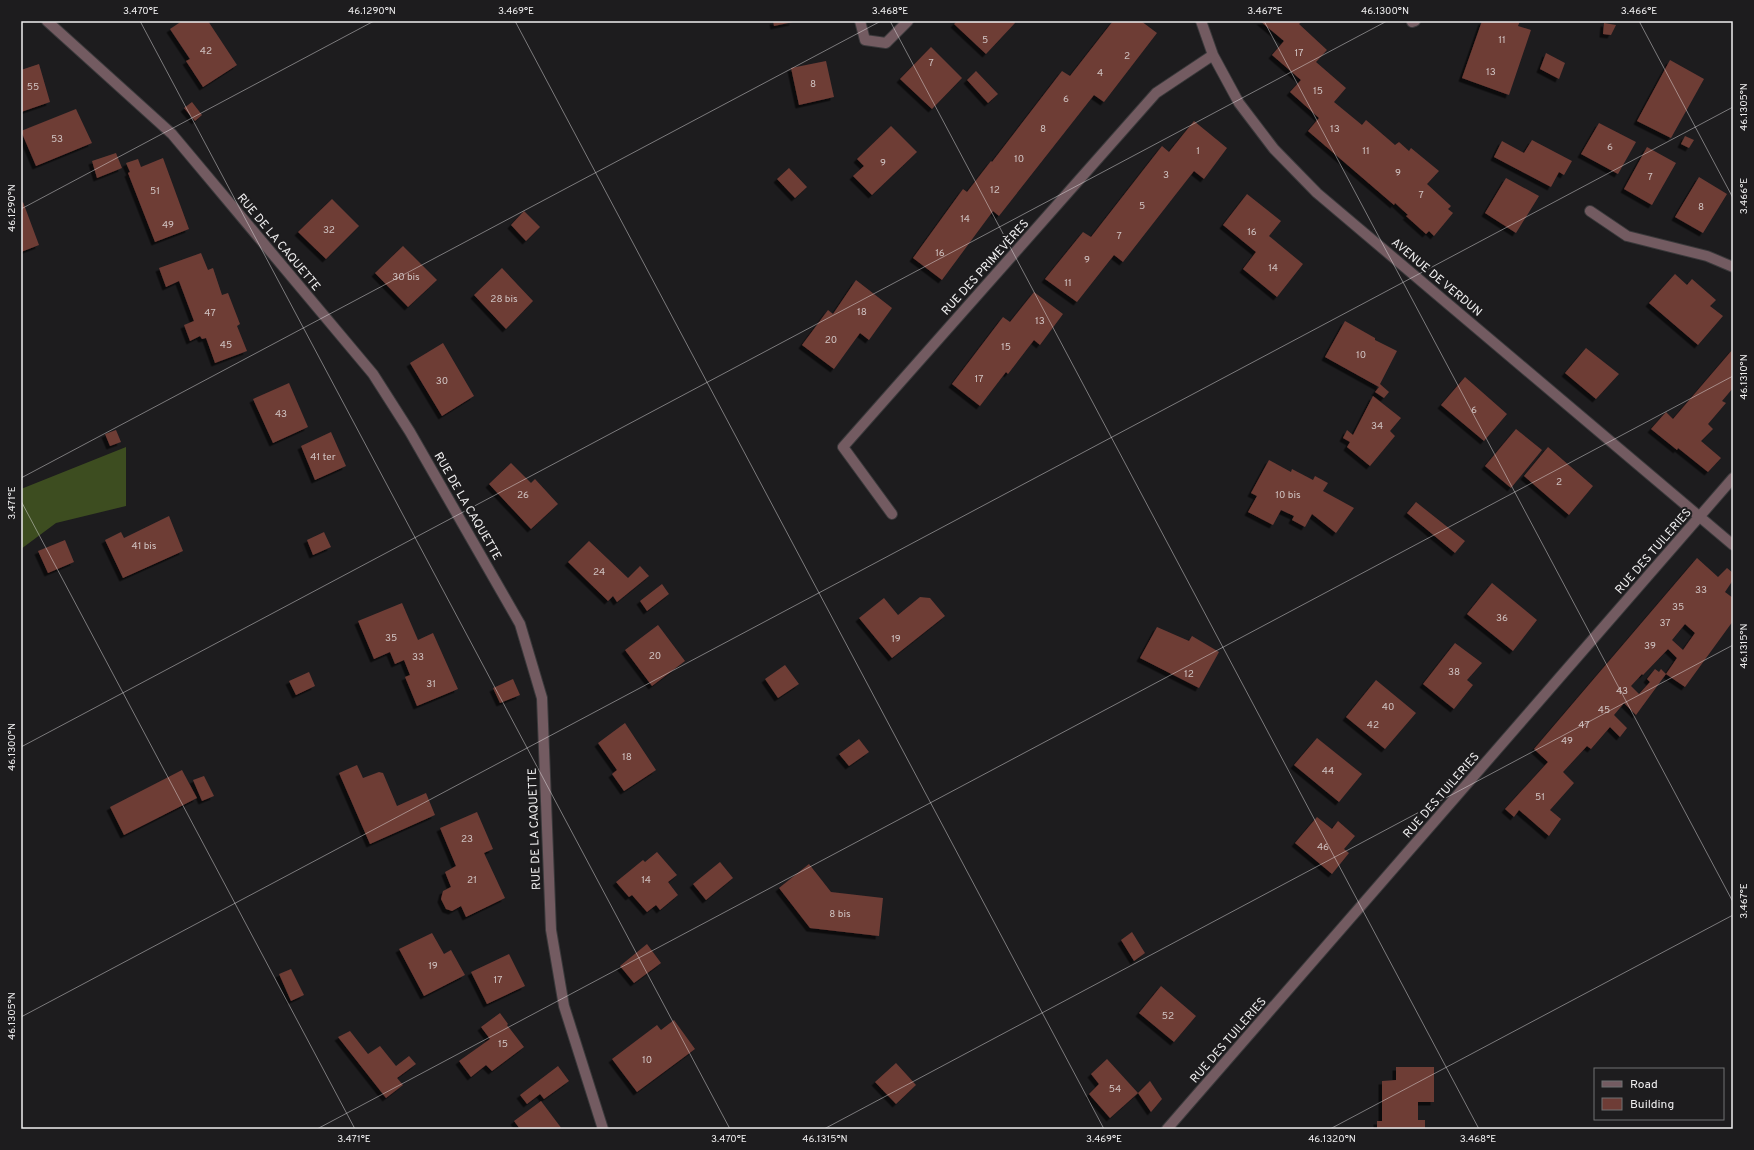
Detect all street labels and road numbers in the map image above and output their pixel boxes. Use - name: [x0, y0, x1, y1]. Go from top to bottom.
- street label: RUE DE LA CAQUETTE: [233, 191, 324, 295]
- street label: RUE DES PRIMEVÈRES: [938, 216, 1033, 319]
- street label: AVENUE DE VERDUN: [1388, 235, 1485, 320]
- street label: RUE DE LA CAQUETTE: [430, 450, 505, 563]
- street label: RUE DES TUILERIES: [1612, 505, 1696, 598]
- street label: RUE DES TUILERIES: [1400, 749, 1484, 842]
- street label: RUE DE LA CAQUETTE: [525, 768, 545, 890]
- street label: RUE DES TUILERIES: [1187, 994, 1271, 1087]

